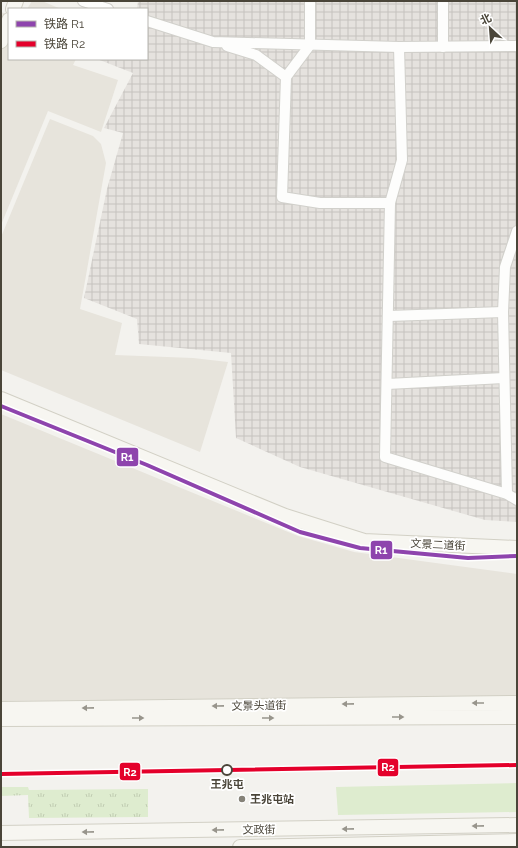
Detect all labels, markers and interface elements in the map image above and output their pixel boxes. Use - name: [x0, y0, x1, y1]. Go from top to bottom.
- legend: [8, 8, 148, 60]
- north arrow: [470, 8, 510, 48]
- text: 北: [478, 11, 494, 28]
- text: 铁路 R1: [44, 17, 84, 31]
- text: 铁路 R2: [44, 37, 85, 51]
- line badge: R1: [116, 447, 139, 467]
- text: R1: [121, 451, 134, 464]
- street label: 文景二道街: [410, 537, 466, 553]
- line badge: R1: [370, 540, 393, 560]
- text: R1: [375, 544, 388, 557]
- street label: 文景头道街: [231, 699, 287, 713]
- one-way arrow: [471, 700, 484, 706]
- one-way arrow: [341, 701, 354, 707]
- one-way arrow: [211, 703, 224, 709]
- one-way arrow: [81, 705, 94, 711]
- one-way arrow: [392, 714, 405, 720]
- one-way arrow: [132, 715, 145, 721]
- one-way arrow: [262, 715, 275, 721]
- line badge: R2: [377, 758, 399, 777]
- text: R2: [381, 761, 395, 774]
- line badge: R2: [119, 762, 141, 781]
- marker: 王兆屯: [221, 764, 233, 776]
- text: R2: [123, 766, 137, 779]
- place label: 王兆屯: [211, 778, 244, 791]
- place label: 王兆屯站: [250, 793, 294, 806]
- marker: 王兆屯站: [237, 794, 247, 804]
- street label: 文政街: [242, 823, 276, 837]
- one-way arrow: [471, 823, 484, 829]
- one-way arrow: [341, 826, 354, 832]
- one-way arrow: [211, 827, 224, 833]
- one-way arrow: [81, 829, 94, 835]

